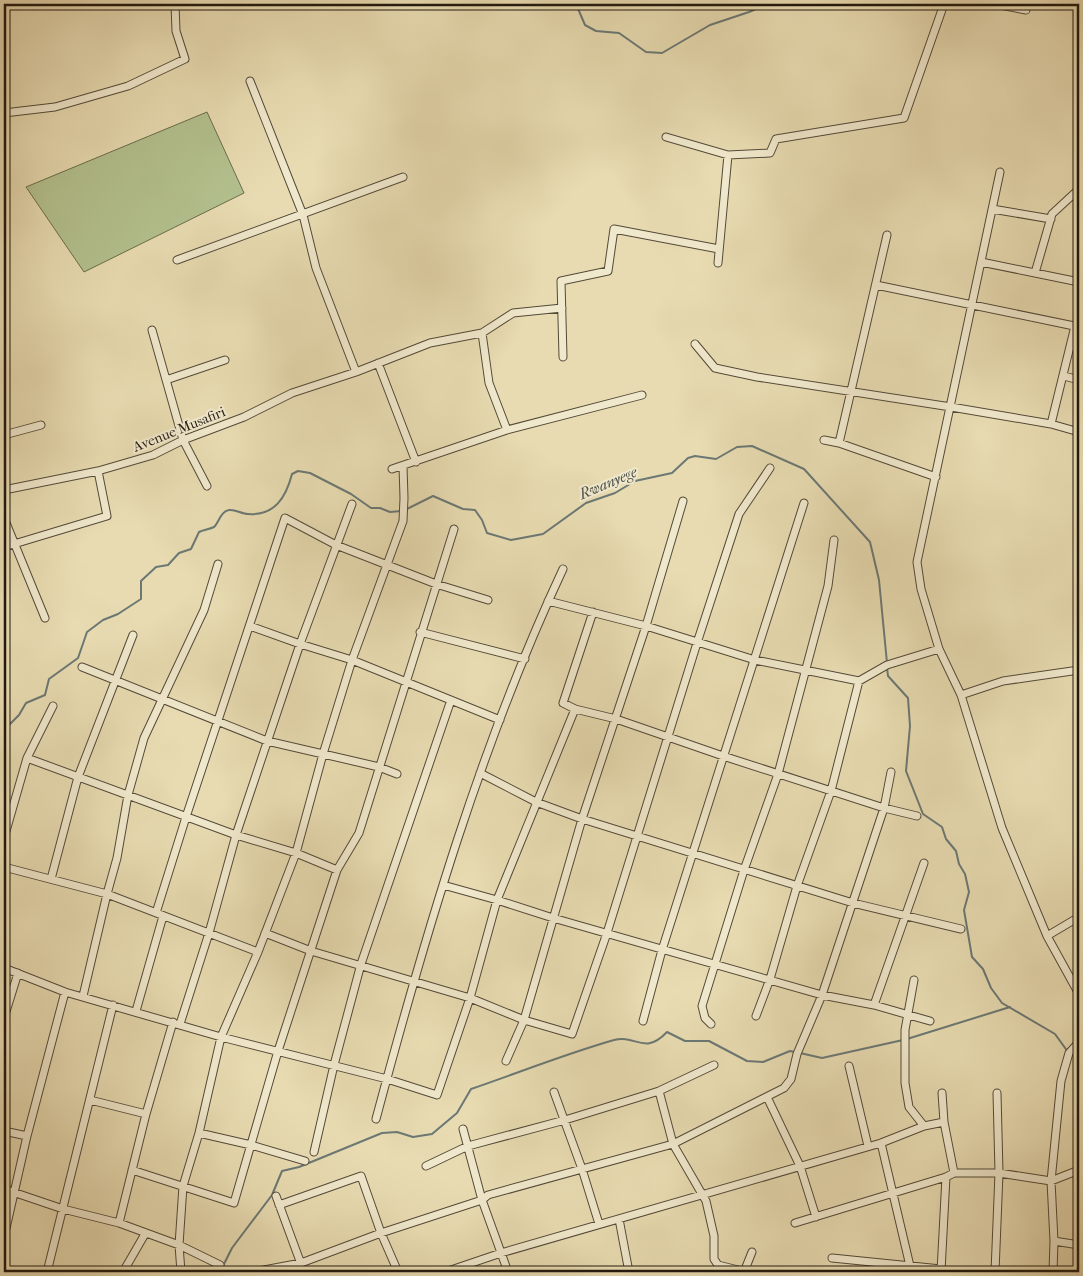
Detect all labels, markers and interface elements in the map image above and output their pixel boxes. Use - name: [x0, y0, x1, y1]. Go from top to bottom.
- street label: Avenue Musafiri: [130, 403, 228, 456]
- water label: Rwanyege: [575, 462, 641, 504]

